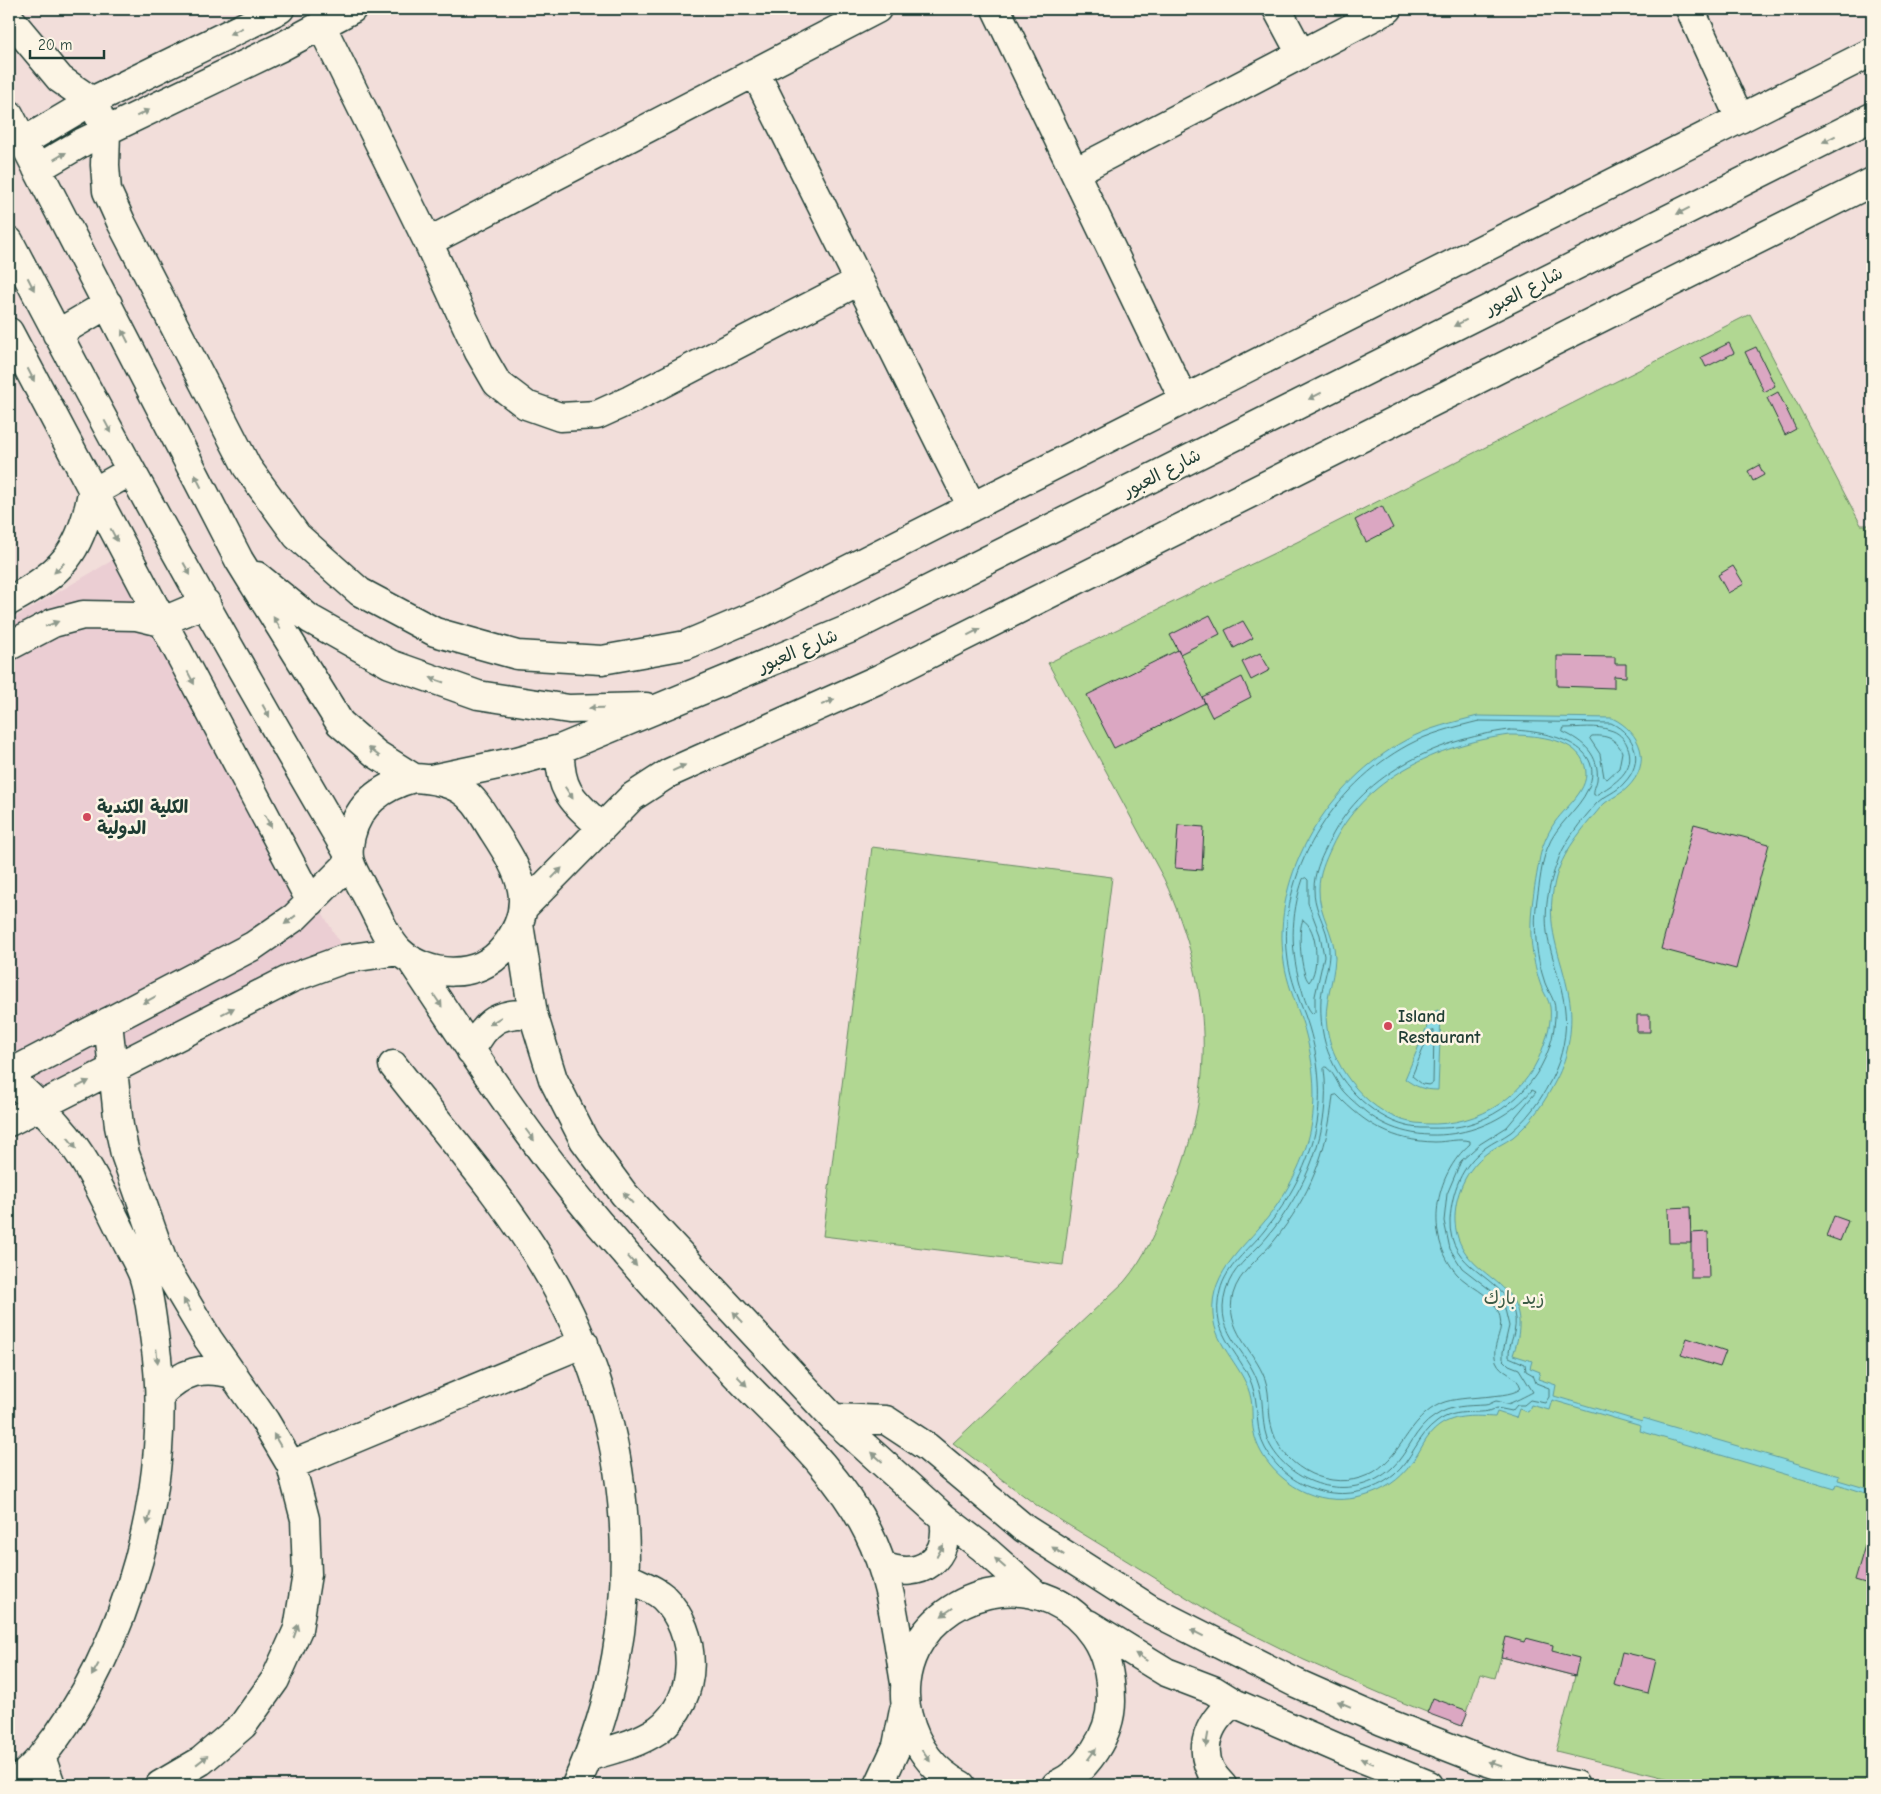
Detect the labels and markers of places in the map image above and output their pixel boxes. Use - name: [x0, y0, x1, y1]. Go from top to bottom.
- place label: الكلية الكندية الدولية: [97, 797, 188, 839]
- marker: الكلية الكندية الدولية: [81, 811, 93, 823]
- place label: Island Restaurant: [1398, 1006, 1482, 1048]
- marker: Island Restaurant: [1382, 1020, 1394, 1032]

